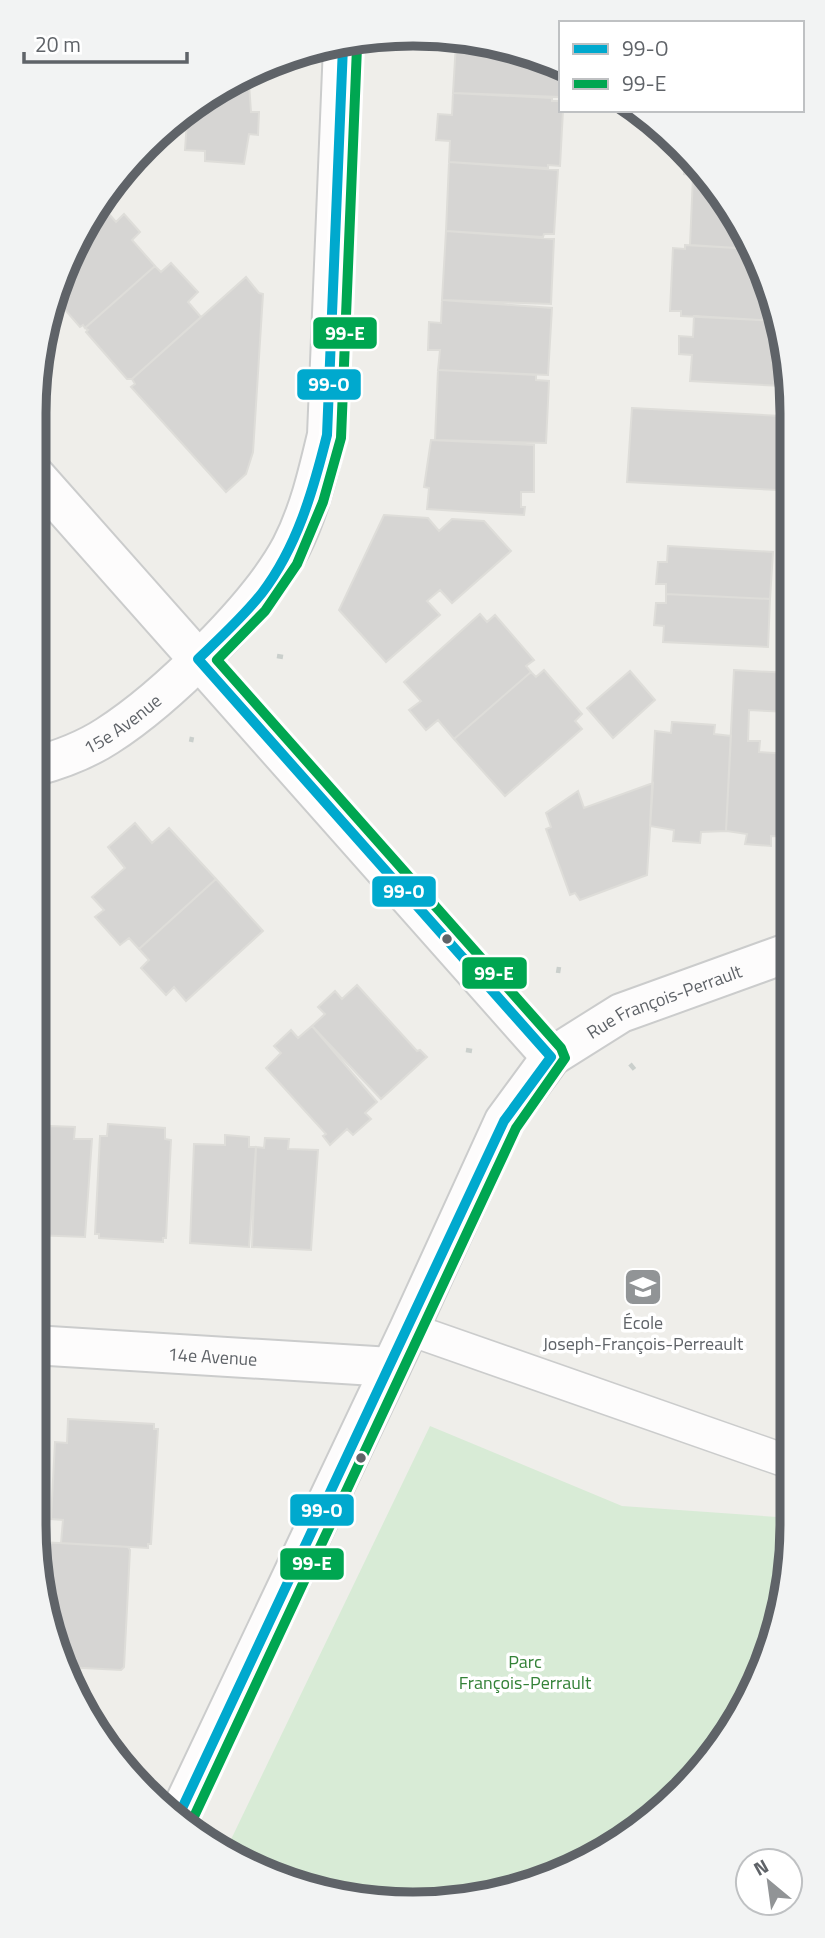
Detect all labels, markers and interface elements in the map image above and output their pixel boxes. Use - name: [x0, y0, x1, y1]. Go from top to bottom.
- scale bar: [24, 21, 187, 65]
- legend: [559, 21, 804, 112]
- text: 20 m: [35, 28, 81, 60]
- text: 99-O: [622, 32, 669, 64]
- text: 99-E: [622, 67, 666, 99]
- line badge: 99-E: [312, 316, 378, 350]
- text: 99-E: [325, 318, 365, 347]
- line badge: 99-O: [296, 368, 362, 401]
- text: 99-O: [308, 369, 350, 398]
- street label: 15e Avenue: [79, 687, 167, 760]
- line badge: 99-O: [371, 875, 437, 908]
- text: 99-O: [383, 876, 425, 905]
- unlabelled marker: [440, 932, 454, 946]
- line badge: 99-E: [461, 956, 528, 990]
- street label: Rue François-Perrault: [581, 957, 746, 1045]
- text: 99-E: [474, 958, 514, 987]
- school or university icon: École Joseph-François-Perreault: [622, 1266, 664, 1308]
- place label: École Joseph-François-Perreault: [543, 1309, 744, 1357]
- street label: 14e Avenue: [167, 1340, 258, 1372]
- unlabelled marker: [354, 1451, 368, 1465]
- line badge: 99-O: [289, 1493, 355, 1527]
- text: 99-O: [301, 1495, 343, 1524]
- line badge: 99-E: [279, 1547, 345, 1581]
- text: 99-E: [292, 1548, 332, 1577]
- park label: Parc François-Perrault: [459, 1648, 592, 1696]
- north arrow: [734, 1847, 804, 1917]
- text: N: [748, 1851, 773, 1883]

